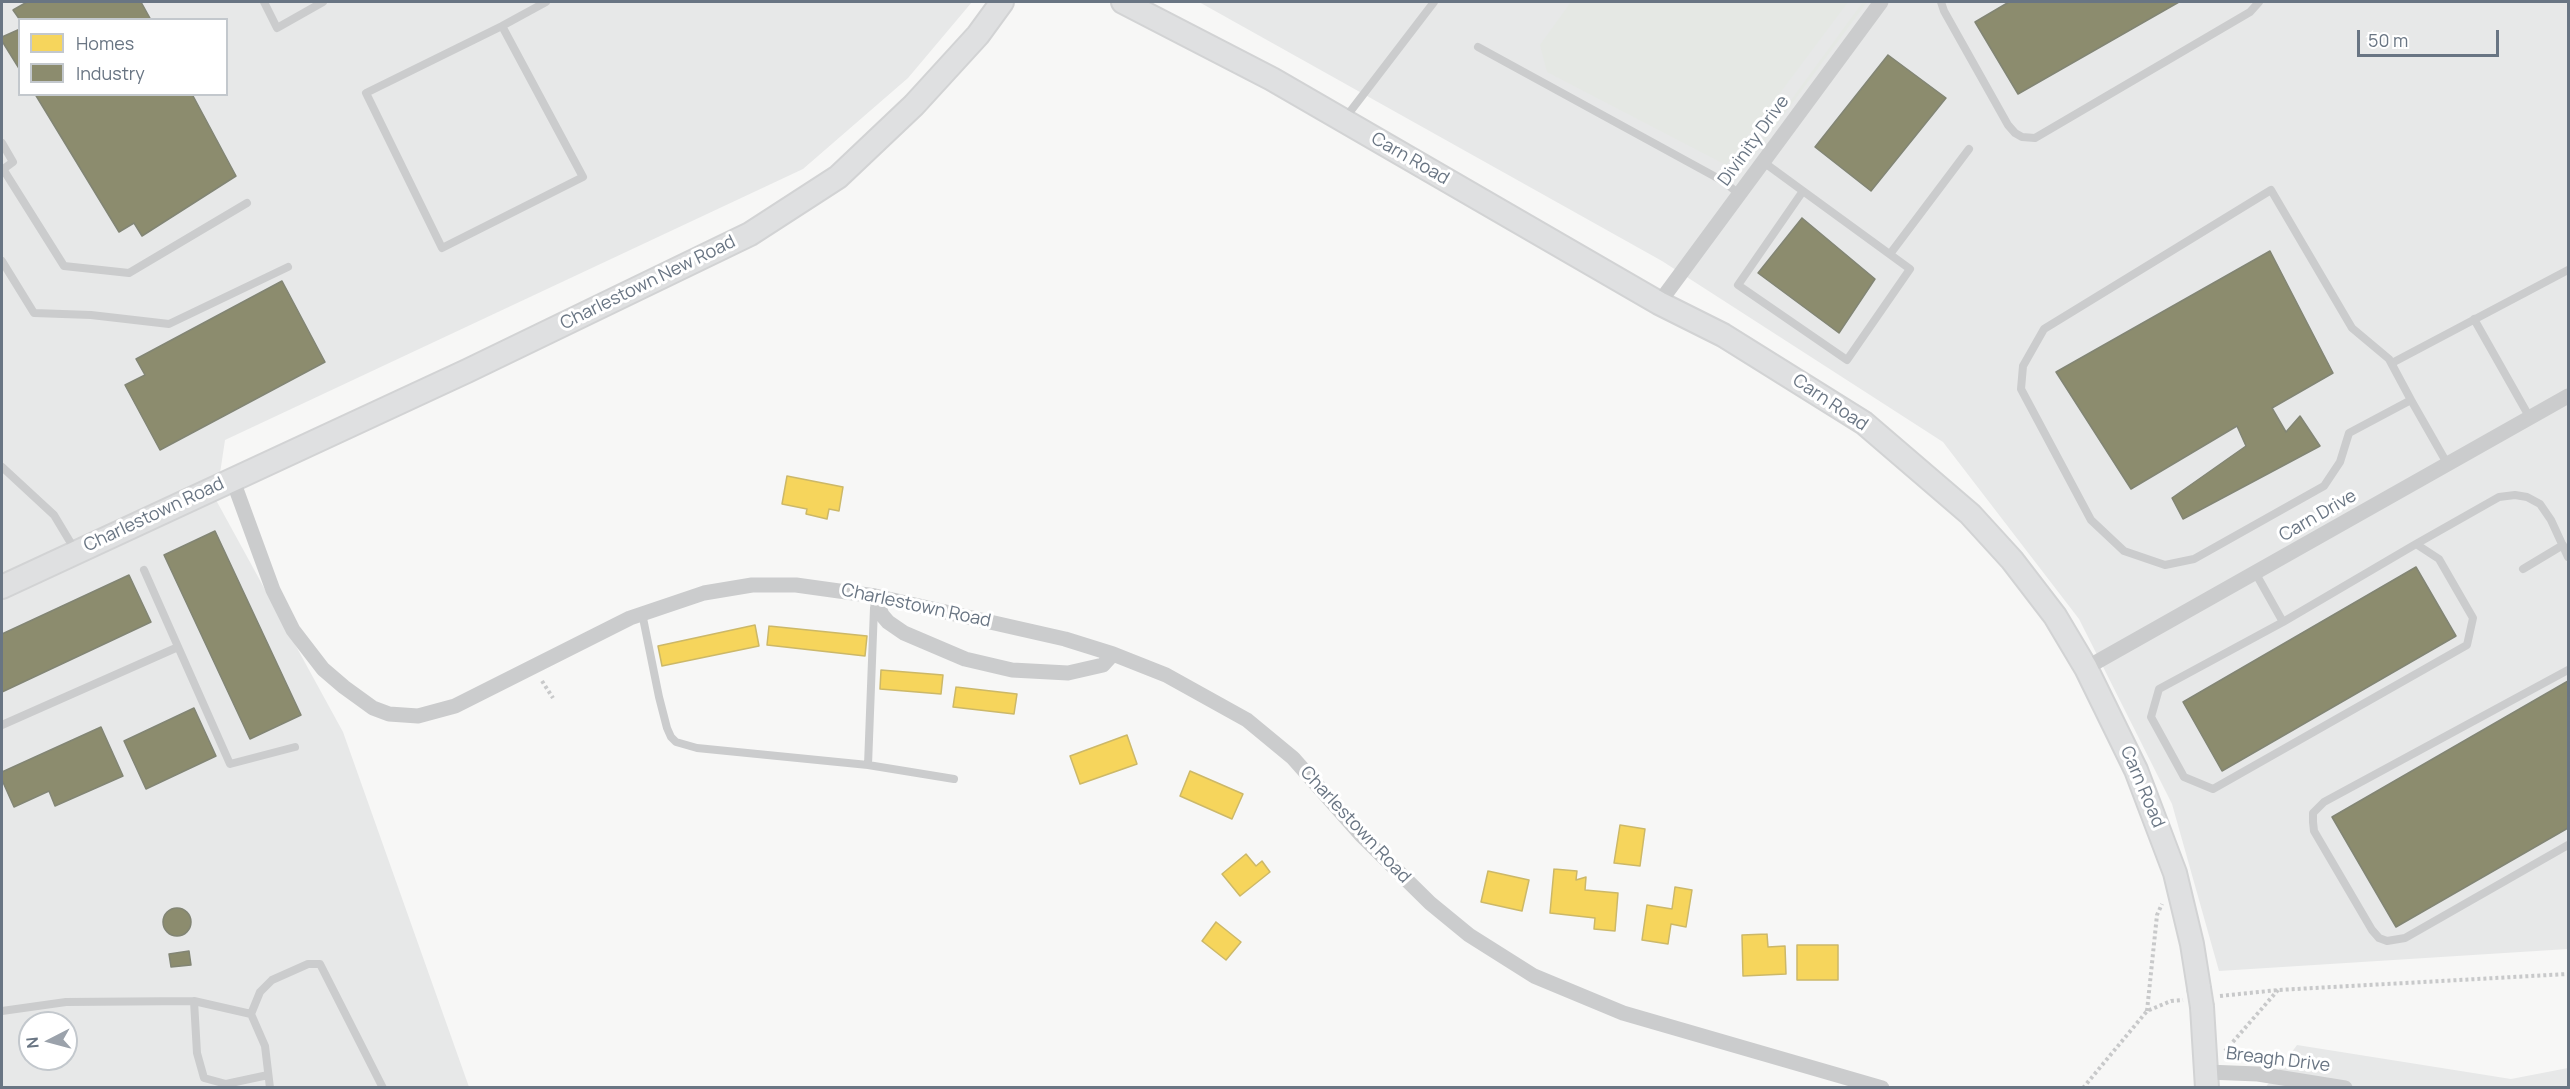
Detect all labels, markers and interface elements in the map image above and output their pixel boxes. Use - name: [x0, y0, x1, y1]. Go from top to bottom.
- legend: [18, 18, 228, 96]
- scale bar: [2360, 18, 2502, 56]
- text: 50 m: [2368, 28, 2408, 52]
- text: Homes: [76, 31, 134, 55]
- text: Industry: [76, 61, 145, 85]
- street label: Divinity Drive: [1714, 92, 1794, 190]
- street label: Carn Road: [1367, 128, 1453, 190]
- street label: Charlestown New Road: [557, 231, 739, 335]
- street label: Carn Road: [1788, 370, 1872, 436]
- street label: Charlestown Road: [80, 473, 228, 557]
- street label: Carn Drive: [2275, 485, 2361, 547]
- street label: Charlestown Road: [839, 580, 993, 632]
- street label: Carn Road: [2115, 743, 2169, 831]
- street label: Charlestown Road: [1295, 762, 1415, 888]
- north arrow: [18, 1011, 78, 1071]
- text: N: [21, 1036, 44, 1050]
- street label: Breagh Drive: [2225, 1043, 2331, 1077]

